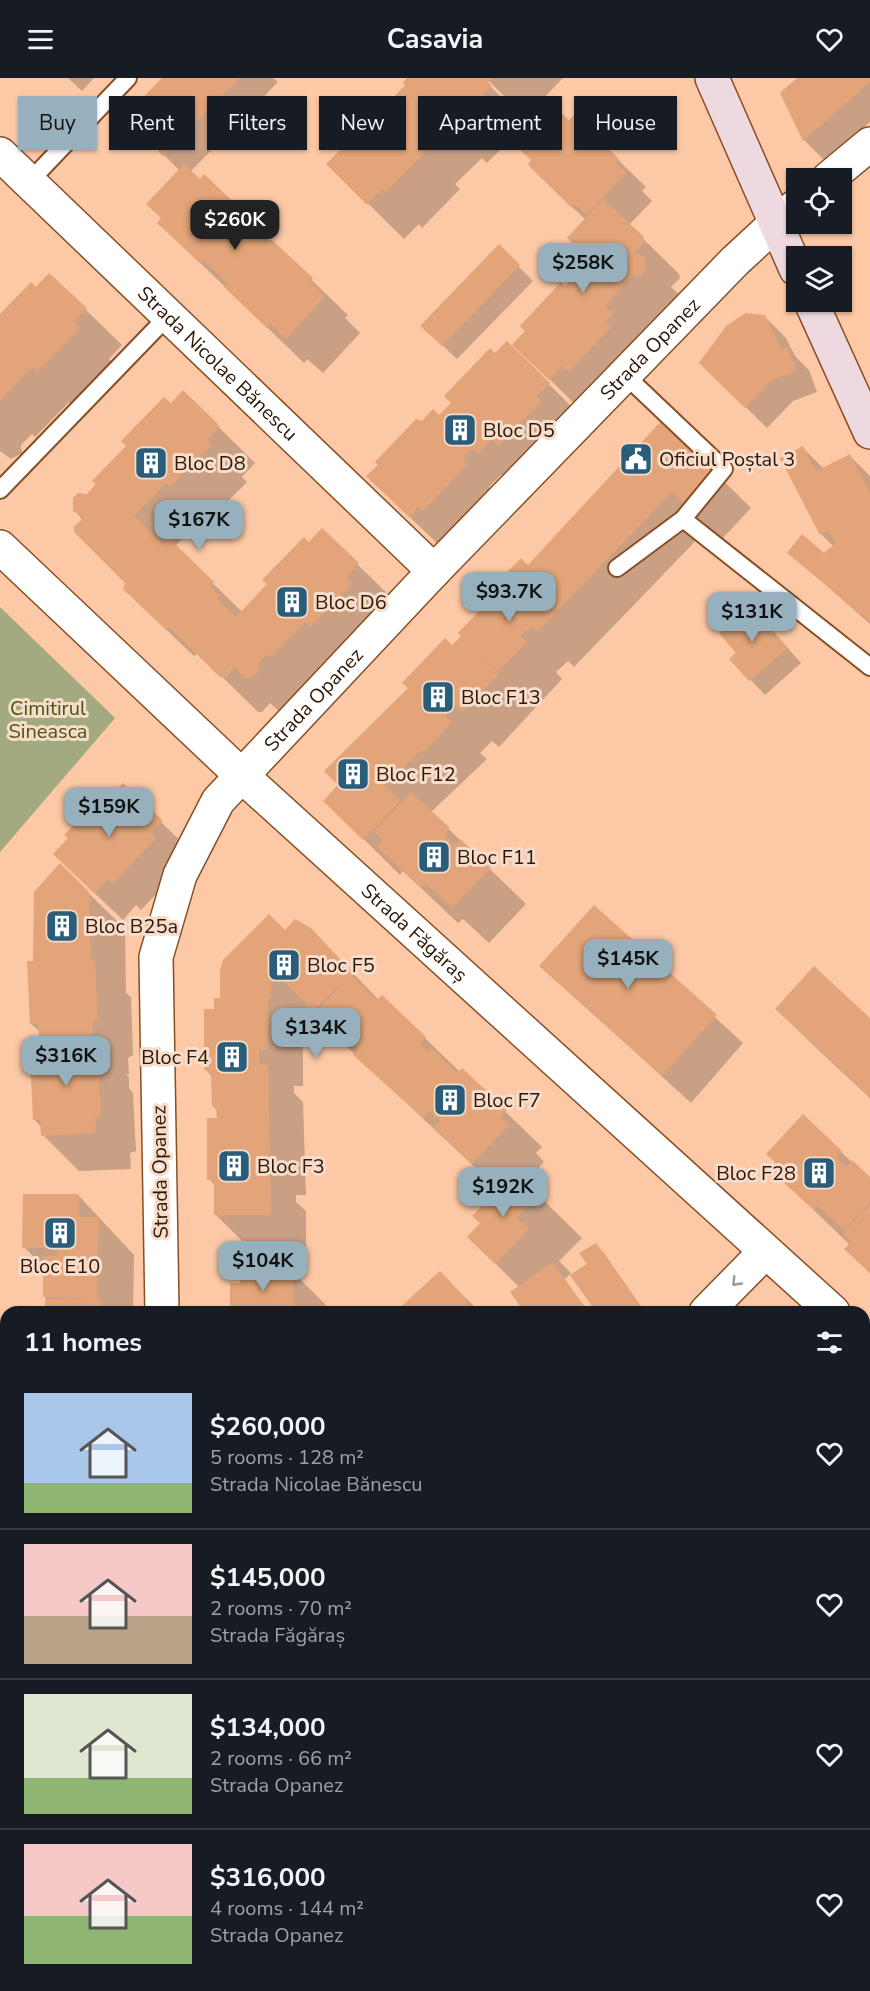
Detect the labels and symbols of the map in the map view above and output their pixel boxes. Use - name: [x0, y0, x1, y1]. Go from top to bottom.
- pin: $260K: [193, 200, 277, 251]
- pin: $258K: [541, 243, 625, 294]
- street label: Strada Nicolae Bănescu: [132, 280, 304, 447]
- street label: Strada Opanez: [594, 292, 706, 406]
- building icon: Bloc D5: [442, 412, 478, 448]
- place label: Bloc D5: [483, 417, 555, 444]
- public building icon: Oficiul Poștal 3: [618, 441, 654, 477]
- building icon: Bloc D8: [133, 445, 169, 481]
- place label: Oficiul Poștal 3: [659, 446, 795, 473]
- place label: Bloc D8: [174, 450, 246, 477]
- pin: $167K: [157, 500, 241, 551]
- pin: $93.7K: [460, 572, 558, 623]
- building icon: Bloc D6: [274, 584, 310, 620]
- place label: Bloc D6: [315, 589, 387, 616]
- pin: $131K: [710, 592, 794, 643]
- street label: Strada Opanez: [258, 642, 369, 757]
- building icon: Bloc F13: [420, 679, 456, 715]
- place label: Bloc F13: [461, 684, 541, 711]
- park label: Cimitirul Sineasca: [9, 695, 87, 745]
- building icon: Bloc F12: [335, 756, 371, 792]
- place label: Bloc F12: [376, 761, 456, 788]
- pin: $159K: [67, 787, 151, 838]
- building icon: Bloc F11: [416, 839, 452, 875]
- place label: Bloc F11: [457, 844, 537, 871]
- street label: Strada Făgăraș: [355, 877, 474, 988]
- building icon: Bloc B25a: [44, 908, 80, 944]
- place label: Bloc B25a: [85, 913, 178, 940]
- pin: $145K: [586, 939, 670, 990]
- building icon: Bloc F5: [266, 947, 302, 983]
- place label: Bloc F5: [307, 952, 375, 979]
- pin: $134K: [274, 1008, 358, 1059]
- pin: $316K: [24, 1036, 108, 1087]
- building icon: Bloc F4: [214, 1039, 250, 1075]
- place label: Bloc F4: [141, 1044, 209, 1071]
- building icon: Bloc F7: [432, 1082, 468, 1118]
- place label: Bloc F7: [473, 1087, 541, 1114]
- street label: Strada Opanez: [145, 1105, 175, 1239]
- building icon: Bloc F3: [216, 1148, 252, 1184]
- place label: Bloc F3: [257, 1153, 325, 1180]
- building icon: Bloc F28: [801, 1155, 837, 1191]
- place label: Bloc F28: [716, 1160, 796, 1187]
- pin: $192K: [461, 1167, 545, 1218]
- building icon: Bloc E10: [42, 1215, 78, 1251]
- pin: $104K: [221, 1241, 305, 1292]
- place label: Bloc E10: [20, 1253, 100, 1280]
- one-way arrow: [732, 1275, 743, 1286]

